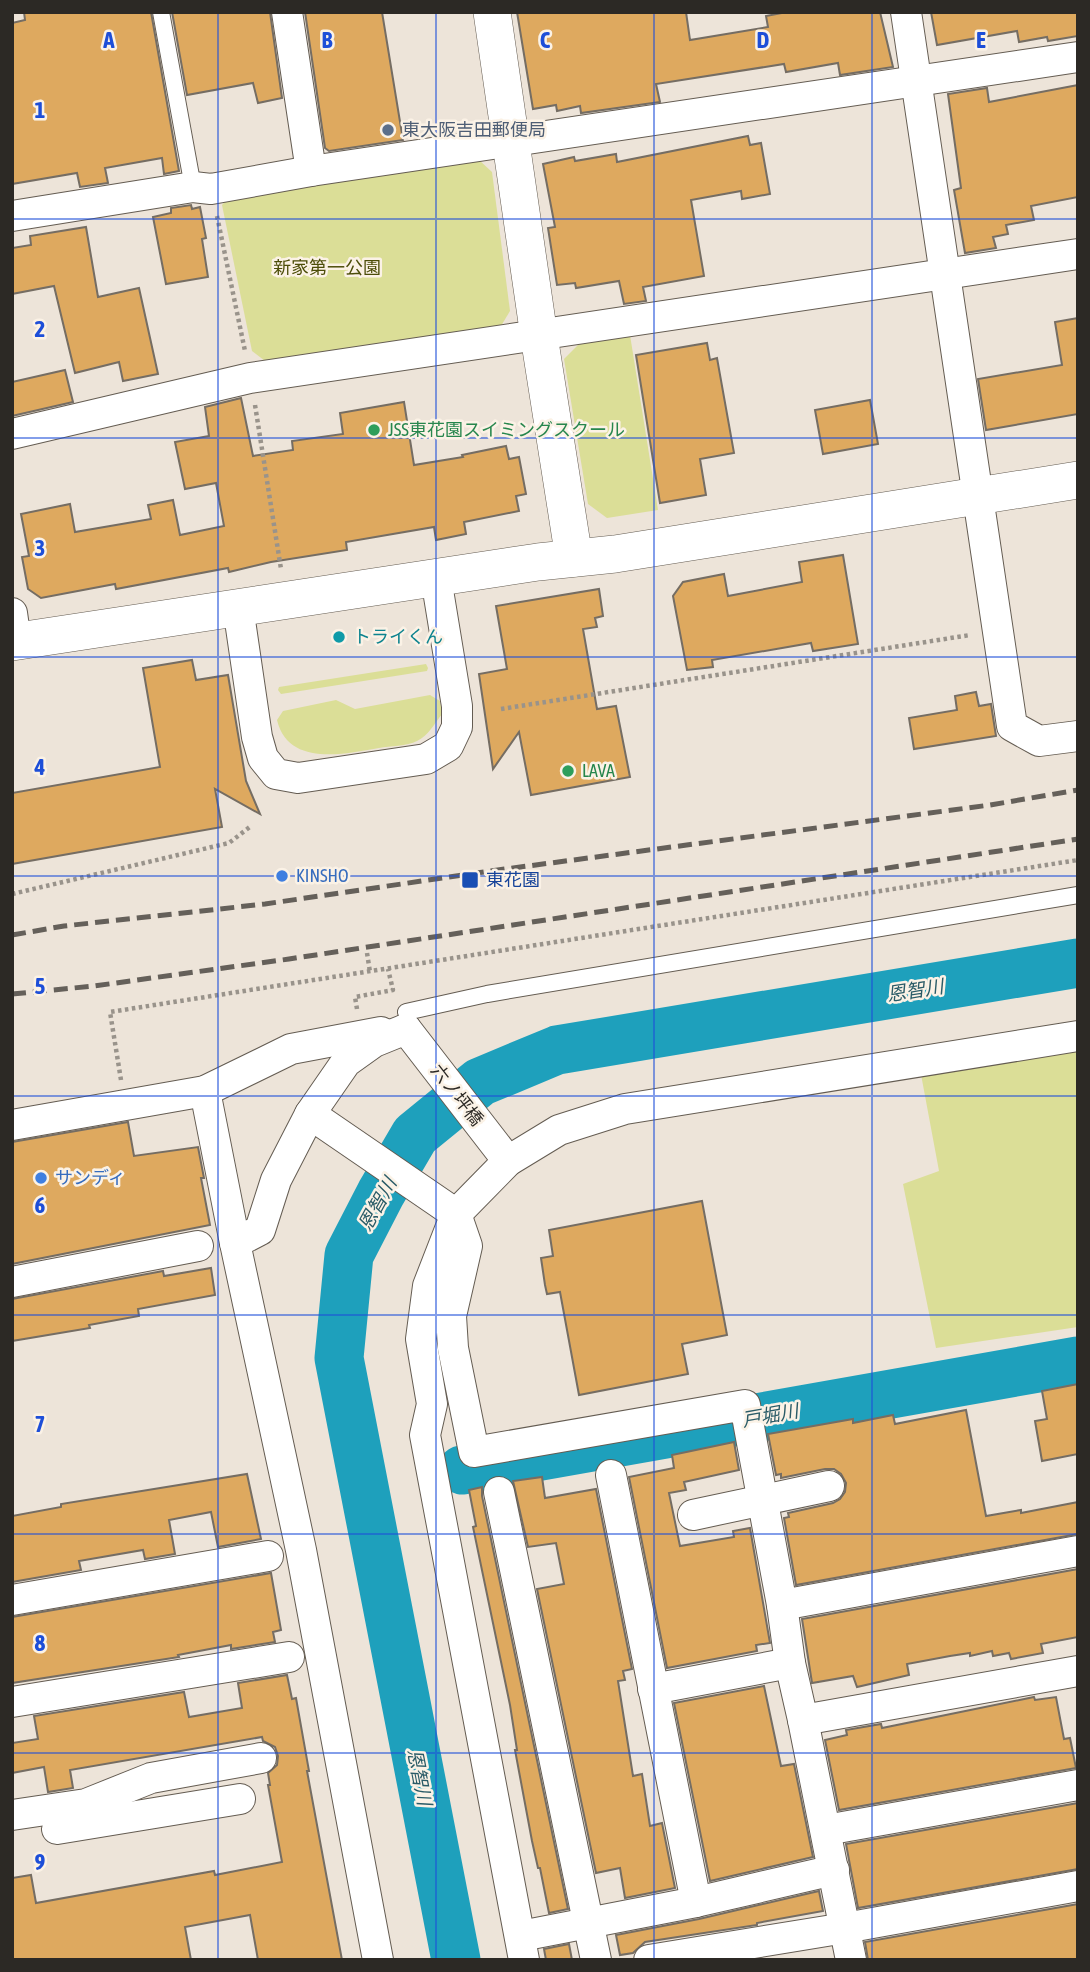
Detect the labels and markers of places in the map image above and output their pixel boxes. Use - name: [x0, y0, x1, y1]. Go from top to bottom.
- place label: 東大阪吉田郵便局: [402, 119, 546, 140]
- marker: 東大阪吉田郵便局: [380, 122, 396, 138]
- place label: JSS東花園スイミングスクール: [388, 419, 625, 440]
- marker: JSS東花園スイミングスクール: [366, 422, 382, 438]
- place label: トライくん: [353, 626, 443, 647]
- marker: トライくん: [331, 629, 347, 645]
- place label: LAVA: [582, 760, 615, 781]
- marker: LAVA: [560, 763, 576, 779]
- place label: KINSHO: [296, 865, 349, 886]
- marker: KINSHO: [274, 868, 290, 884]
- place label: 東花園: [486, 869, 540, 890]
- marker: 東花園: [460, 870, 480, 890]
- place label: サンディ: [55, 1167, 126, 1188]
- marker: サンディ: [33, 1170, 49, 1186]

